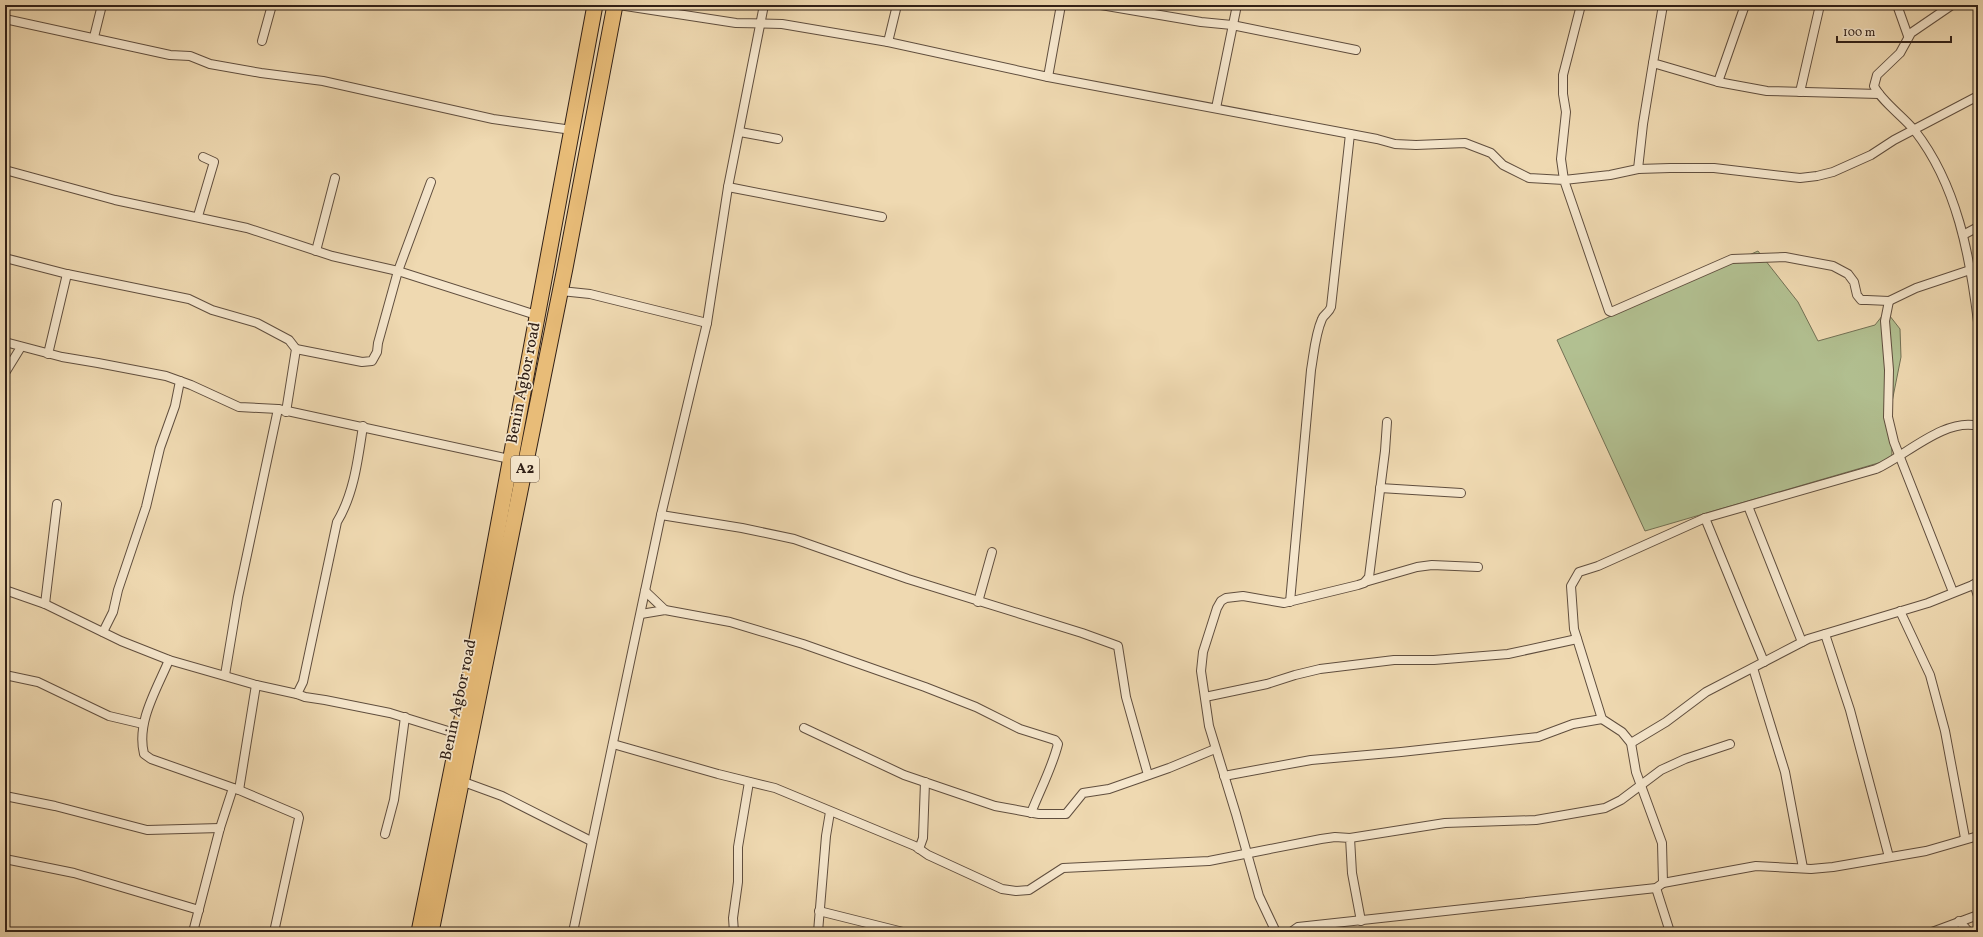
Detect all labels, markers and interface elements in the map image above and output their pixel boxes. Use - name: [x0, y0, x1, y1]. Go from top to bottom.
- scale bar: [1837, 18, 1951, 44]
- text: 100 m: [1843, 25, 1876, 41]
- street label: Benin Agbor road: [501, 320, 547, 446]
- road number: A2: [511, 456, 539, 482]
- street label: Benin Agbor road: [435, 637, 483, 763]

